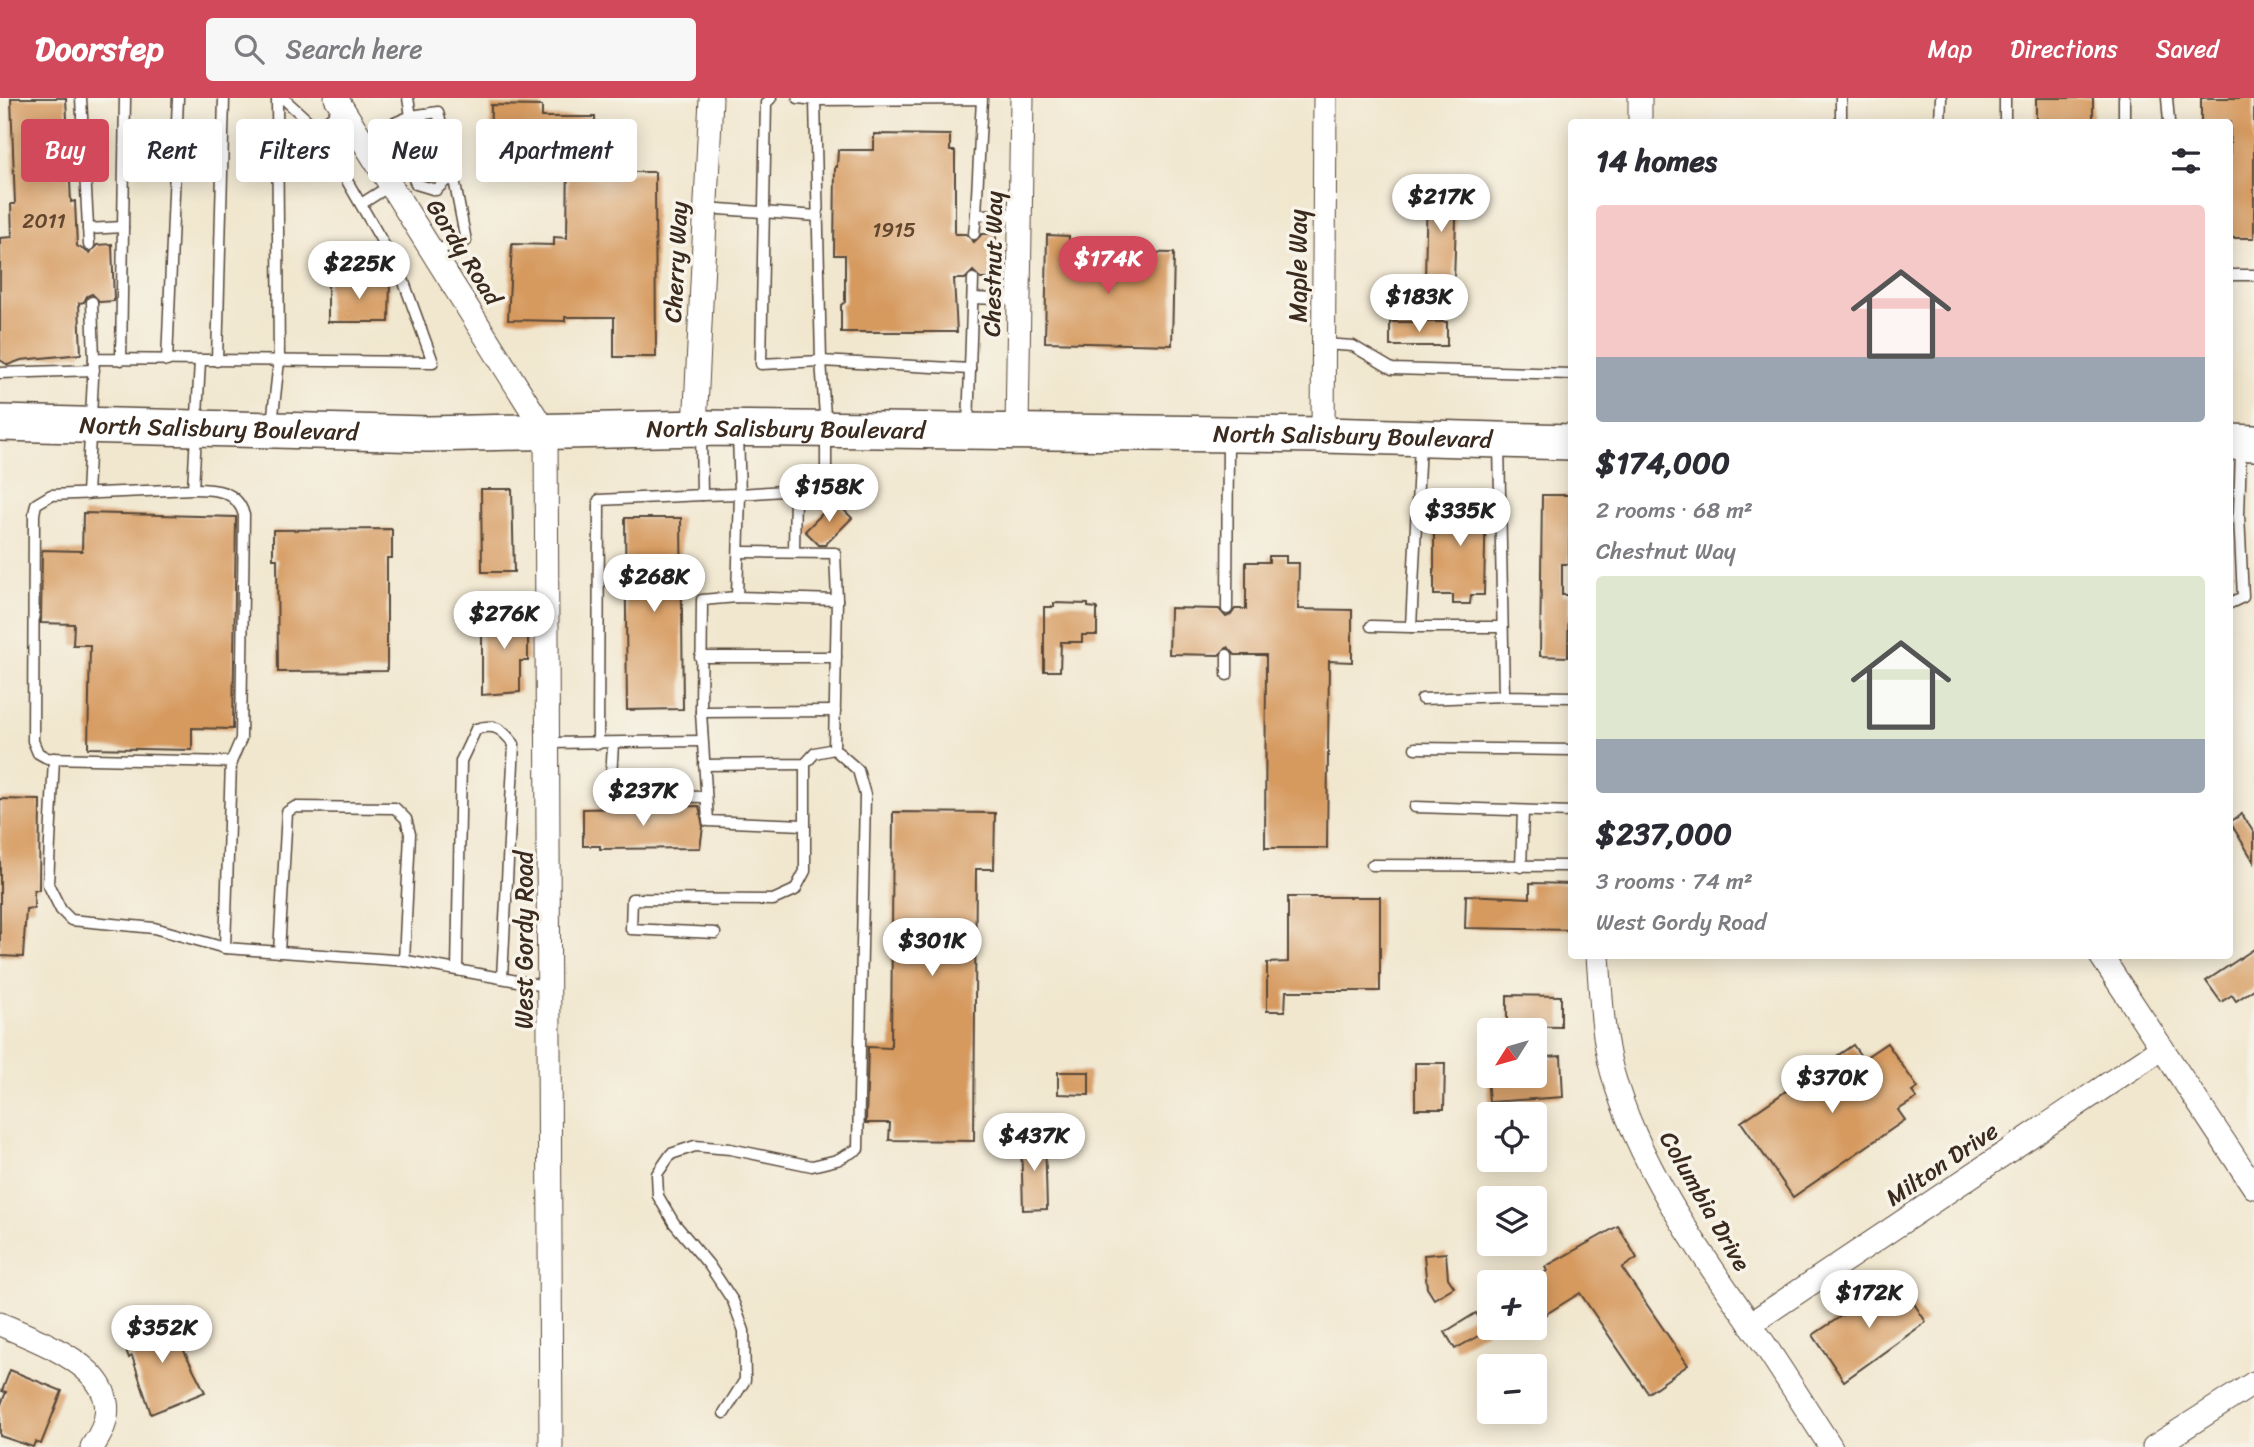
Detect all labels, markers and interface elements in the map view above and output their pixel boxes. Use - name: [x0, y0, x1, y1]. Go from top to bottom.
- search box: [206, 18, 696, 81]
- text: Doorstep: [35, 20, 164, 78]
- text: Search here: [286, 26, 423, 72]
- text: Map: [1928, 28, 1972, 70]
- text: Directions: [2010, 28, 2118, 70]
- text: Saved: [2156, 28, 2219, 70]
- icon: search: [230, 30, 268, 68]
- chip: Buy: [21, 119, 109, 182]
- chip: Rent: [123, 119, 222, 182]
- chip: Filters: [236, 119, 354, 182]
- chip: New: [368, 119, 462, 182]
- chip: Apartment: [476, 119, 637, 182]
- text: 14 homes: [1596, 134, 1717, 188]
- icon: filters: [2167, 142, 2205, 180]
- pin: $217K: [1392, 174, 1490, 234]
- text: $217K: [1408, 176, 1474, 217]
- street label: Gordy Road: [414, 190, 515, 316]
- street label: Chestnut Way: [971, 190, 1015, 337]
- street label: Cherry Way: [652, 200, 700, 324]
- house number: 2011: [22, 202, 66, 240]
- street label: Maple Way: [1277, 209, 1319, 322]
- house number: 1915: [872, 211, 916, 249]
- pin: $174K: [1059, 236, 1157, 296]
- text: $174K: [1075, 238, 1141, 279]
- pin: $225K: [310, 242, 408, 301]
- text: $225K: [324, 243, 394, 284]
- icon: home: [1838, 251, 1964, 377]
- pin: $183K: [1370, 274, 1468, 334]
- text: $183K: [1386, 276, 1452, 317]
- street label: North Salisbury Boulevard: [79, 404, 360, 453]
- street label: North Salisbury Boulevard: [646, 407, 927, 452]
- street label: North Salisbury Boulevard: [1213, 413, 1494, 461]
- text: $174,000: [1596, 436, 1730, 490]
- pin: $158K: [780, 464, 878, 524]
- text: $158K: [795, 466, 863, 507]
- pin: $335K: [1411, 489, 1509, 548]
- text: $335K: [1426, 490, 1494, 531]
- text: 2 rooms · 68 m²: [1596, 490, 1753, 531]
- text: Chestnut Way: [1596, 531, 1736, 572]
- pin: $268K: [605, 554, 703, 614]
- text: $268K: [619, 556, 689, 597]
- pin: $276K: [455, 592, 553, 651]
- text: $276K: [470, 593, 538, 634]
- icon: home: [1838, 622, 1964, 748]
- pin: $237K: [594, 768, 692, 828]
- text: $237K: [609, 770, 677, 811]
- text: $237,000: [1596, 807, 1732, 861]
- street label: West Gordy Road: [503, 850, 545, 1029]
- text: 3 rooms · 74 m²: [1596, 861, 1753, 902]
- text: West Gordy Road: [1596, 902, 1766, 943]
- pin: $301K: [883, 918, 981, 978]
- text: $301K: [899, 920, 965, 961]
- north arrow: [1477, 1018, 1547, 1088]
- map controls: [1477, 1018, 1547, 1424]
- pin: $370K: [1783, 1056, 1881, 1115]
- text: $370K: [1797, 1057, 1867, 1098]
- button: locate: [1477, 1102, 1547, 1172]
- street label: Milton Drive: [1877, 1110, 2007, 1218]
- pin: $437K: [985, 1114, 1083, 1173]
- text: $437K: [999, 1115, 1069, 1156]
- street label: Columbia Drive: [1648, 1123, 1763, 1280]
- button: layers: [1477, 1186, 1547, 1256]
- button: +: [1477, 1270, 1547, 1340]
- pin: $172K: [1820, 1270, 1918, 1330]
- text: $172K: [1836, 1272, 1902, 1313]
- pin: $352K: [113, 1306, 211, 1365]
- text: $352K: [127, 1307, 197, 1348]
- button: −: [1477, 1354, 1547, 1424]

